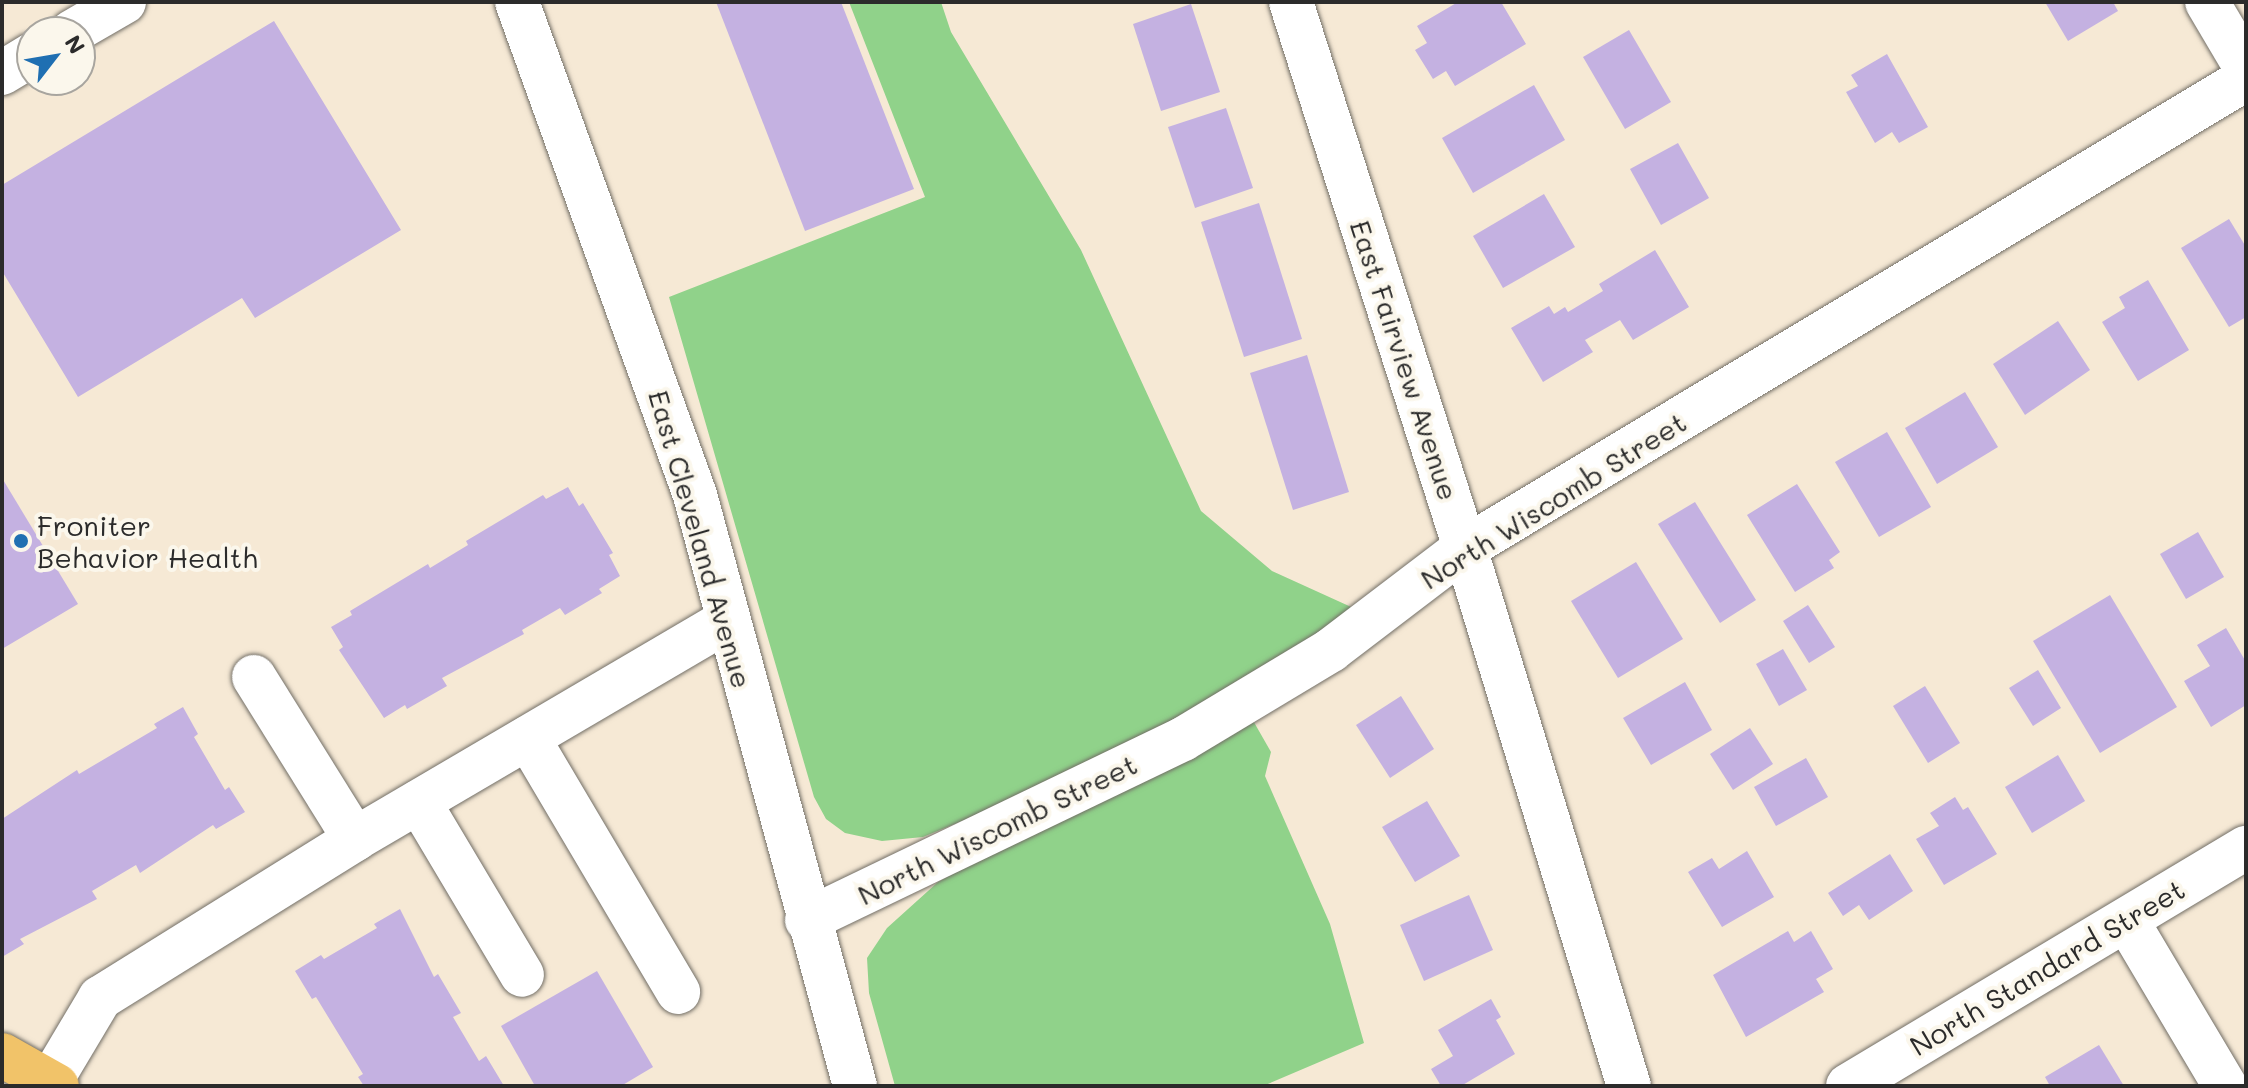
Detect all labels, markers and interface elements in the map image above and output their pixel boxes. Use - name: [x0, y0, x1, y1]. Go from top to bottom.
- north arrow: [16, 16, 96, 96]
- text: N: [59, 30, 92, 59]
- street label: East Fairview Avenue: [1344, 216, 1466, 504]
- street label: East Cleveland Avenue: [642, 386, 760, 692]
- street label: North Wiscomb Street: [1414, 405, 1692, 595]
- place label: Froniter Behavior Health: [37, 508, 258, 574]
- marker: Froniter Behavior Health: [12, 532, 30, 550]
- street label: North Wiscomb Street: [852, 747, 1142, 911]
- street label: North Standard Street: [1904, 872, 2190, 1062]

